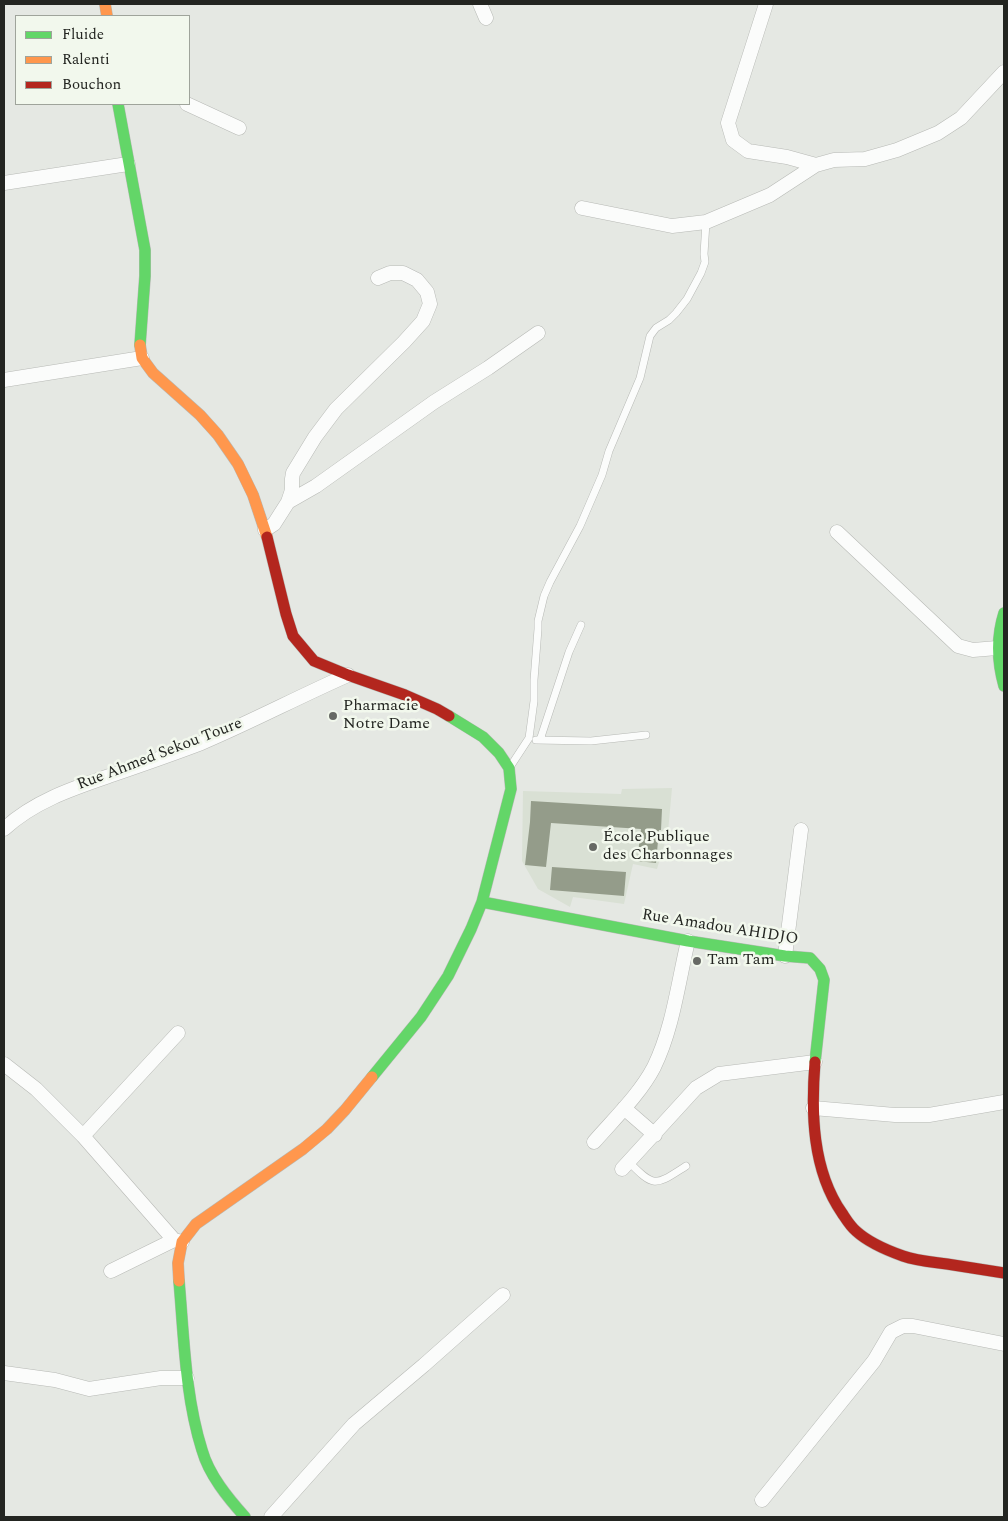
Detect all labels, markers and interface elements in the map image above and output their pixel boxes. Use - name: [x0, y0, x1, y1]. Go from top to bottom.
- legend: [15, 15, 190, 105]
- text: Fluide: [62, 23, 104, 46]
- text: Ralenti: [62, 48, 110, 71]
- text: Bouchon: [62, 73, 121, 96]
- place label: Pharmacie Notre Dame: [343, 697, 430, 735]
- marker: Pharmacie Notre Dame: [327, 710, 339, 722]
- street label: Rue Ahmed Sekou Toure: [75, 715, 245, 795]
- place label: École Publique des Charbonnages: [603, 828, 733, 866]
- marker: École Publique des Charbonnages: [587, 841, 599, 853]
- street label: Rue Amadou AHIDJO: [640, 906, 800, 950]
- place label: Tam Tam: [707, 951, 774, 971]
- marker: Tam Tam: [691, 955, 703, 967]

